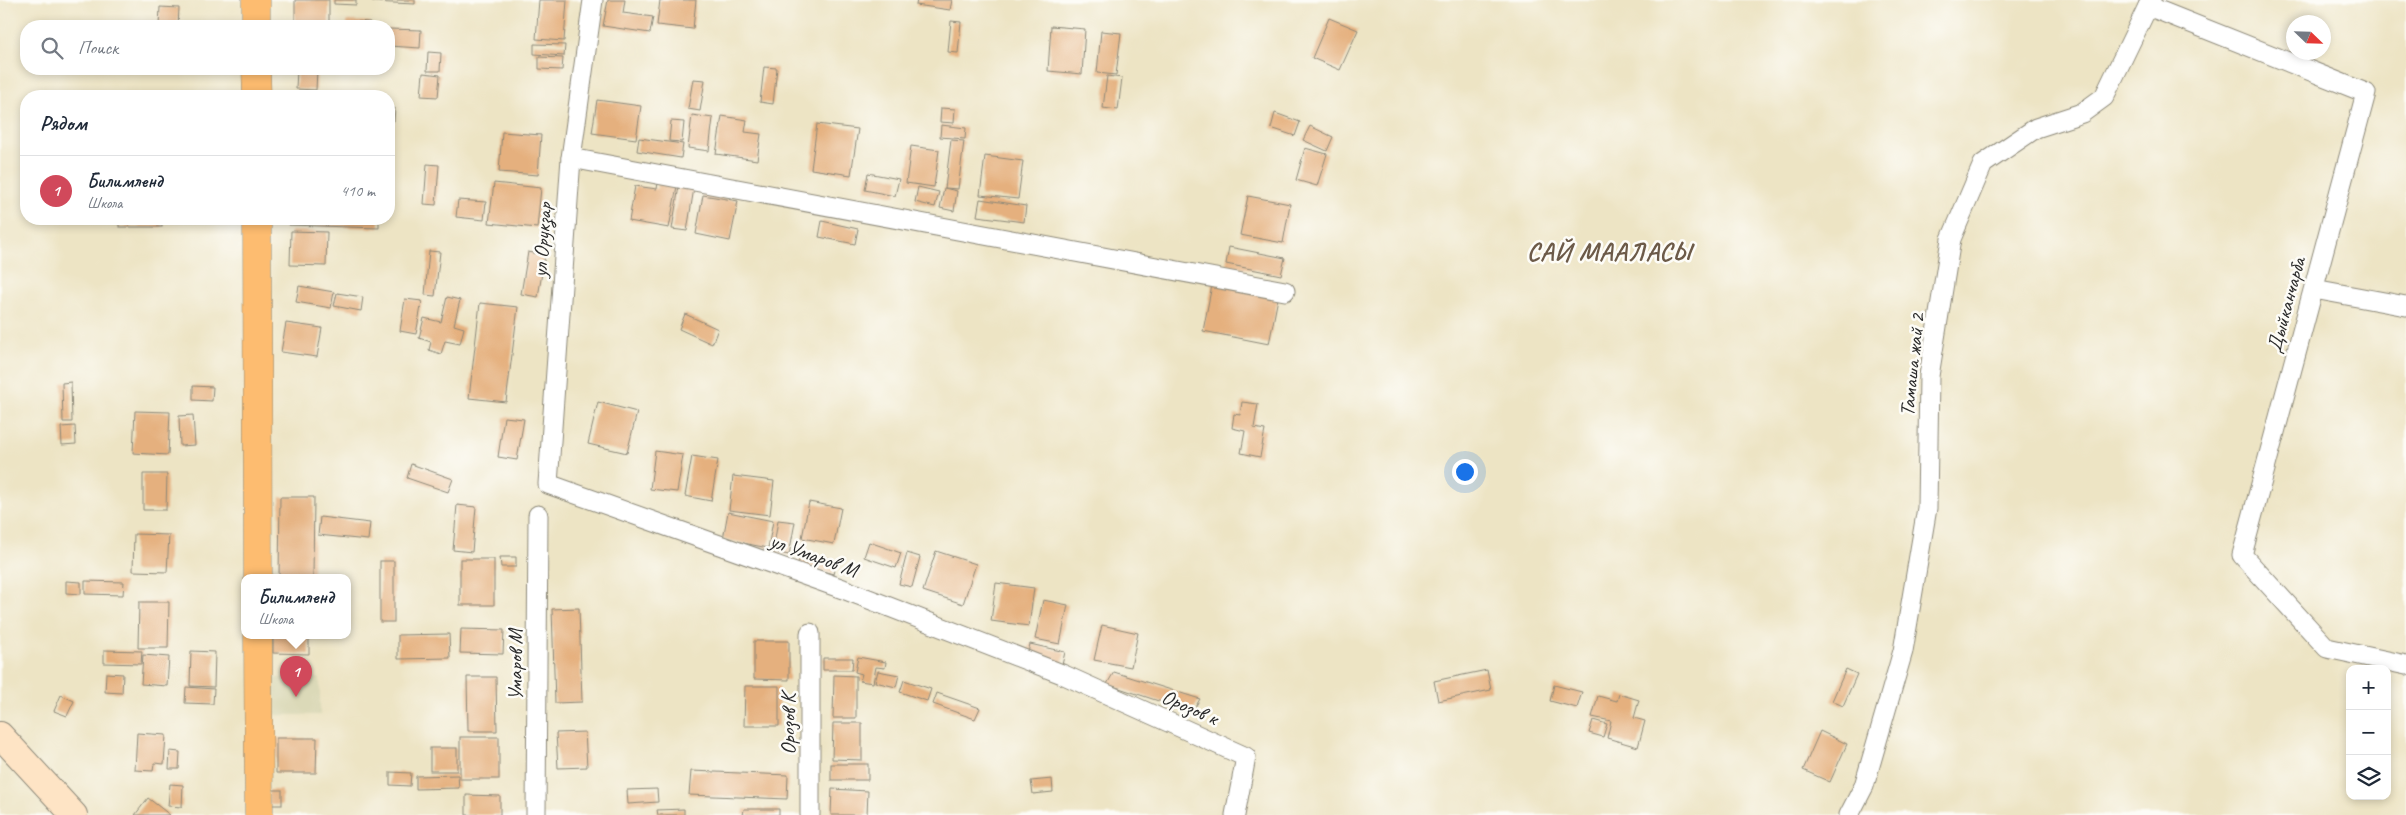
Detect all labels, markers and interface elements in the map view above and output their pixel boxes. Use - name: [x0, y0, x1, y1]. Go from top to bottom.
- north arrow: [2286, 15, 2331, 60]
- search box: [20, 20, 395, 75]
- icon: search: [38, 34, 66, 62]
- text: Поиск: [78, 36, 118, 60]
- text: Рядом: [40, 110, 87, 136]
- text: Билимленд: [87, 169, 163, 193]
- text: 1: [52, 181, 60, 201]
- text: 410 m: [341, 181, 375, 201]
- text: Школа: [87, 193, 122, 213]
- street label: ул Орукзар: [526, 201, 559, 280]
- district label: САЙ МААЛАСЫ: [1527, 235, 1695, 268]
- street label: Дыйканчарба: [2261, 252, 2312, 356]
- street label: Тамаша жай 2: [1894, 311, 1930, 418]
- your location: [1452, 459, 1478, 485]
- street label: ул Умаров М: [765, 527, 863, 583]
- popup: [241, 574, 351, 639]
- text: Билимленд: [258, 585, 334, 609]
- text: Школа: [258, 609, 293, 629]
- street label: Умаров М: [502, 628, 528, 701]
- pin: 1: [280, 656, 312, 697]
- map controls: [2346, 665, 2391, 800]
- button: +: [2346, 665, 2391, 710]
- street label: Орозов к: [1158, 683, 1224, 732]
- street label: Орозов К: [775, 689, 801, 755]
- button: −: [2346, 710, 2391, 755]
- button: layers: [2346, 755, 2391, 800]

